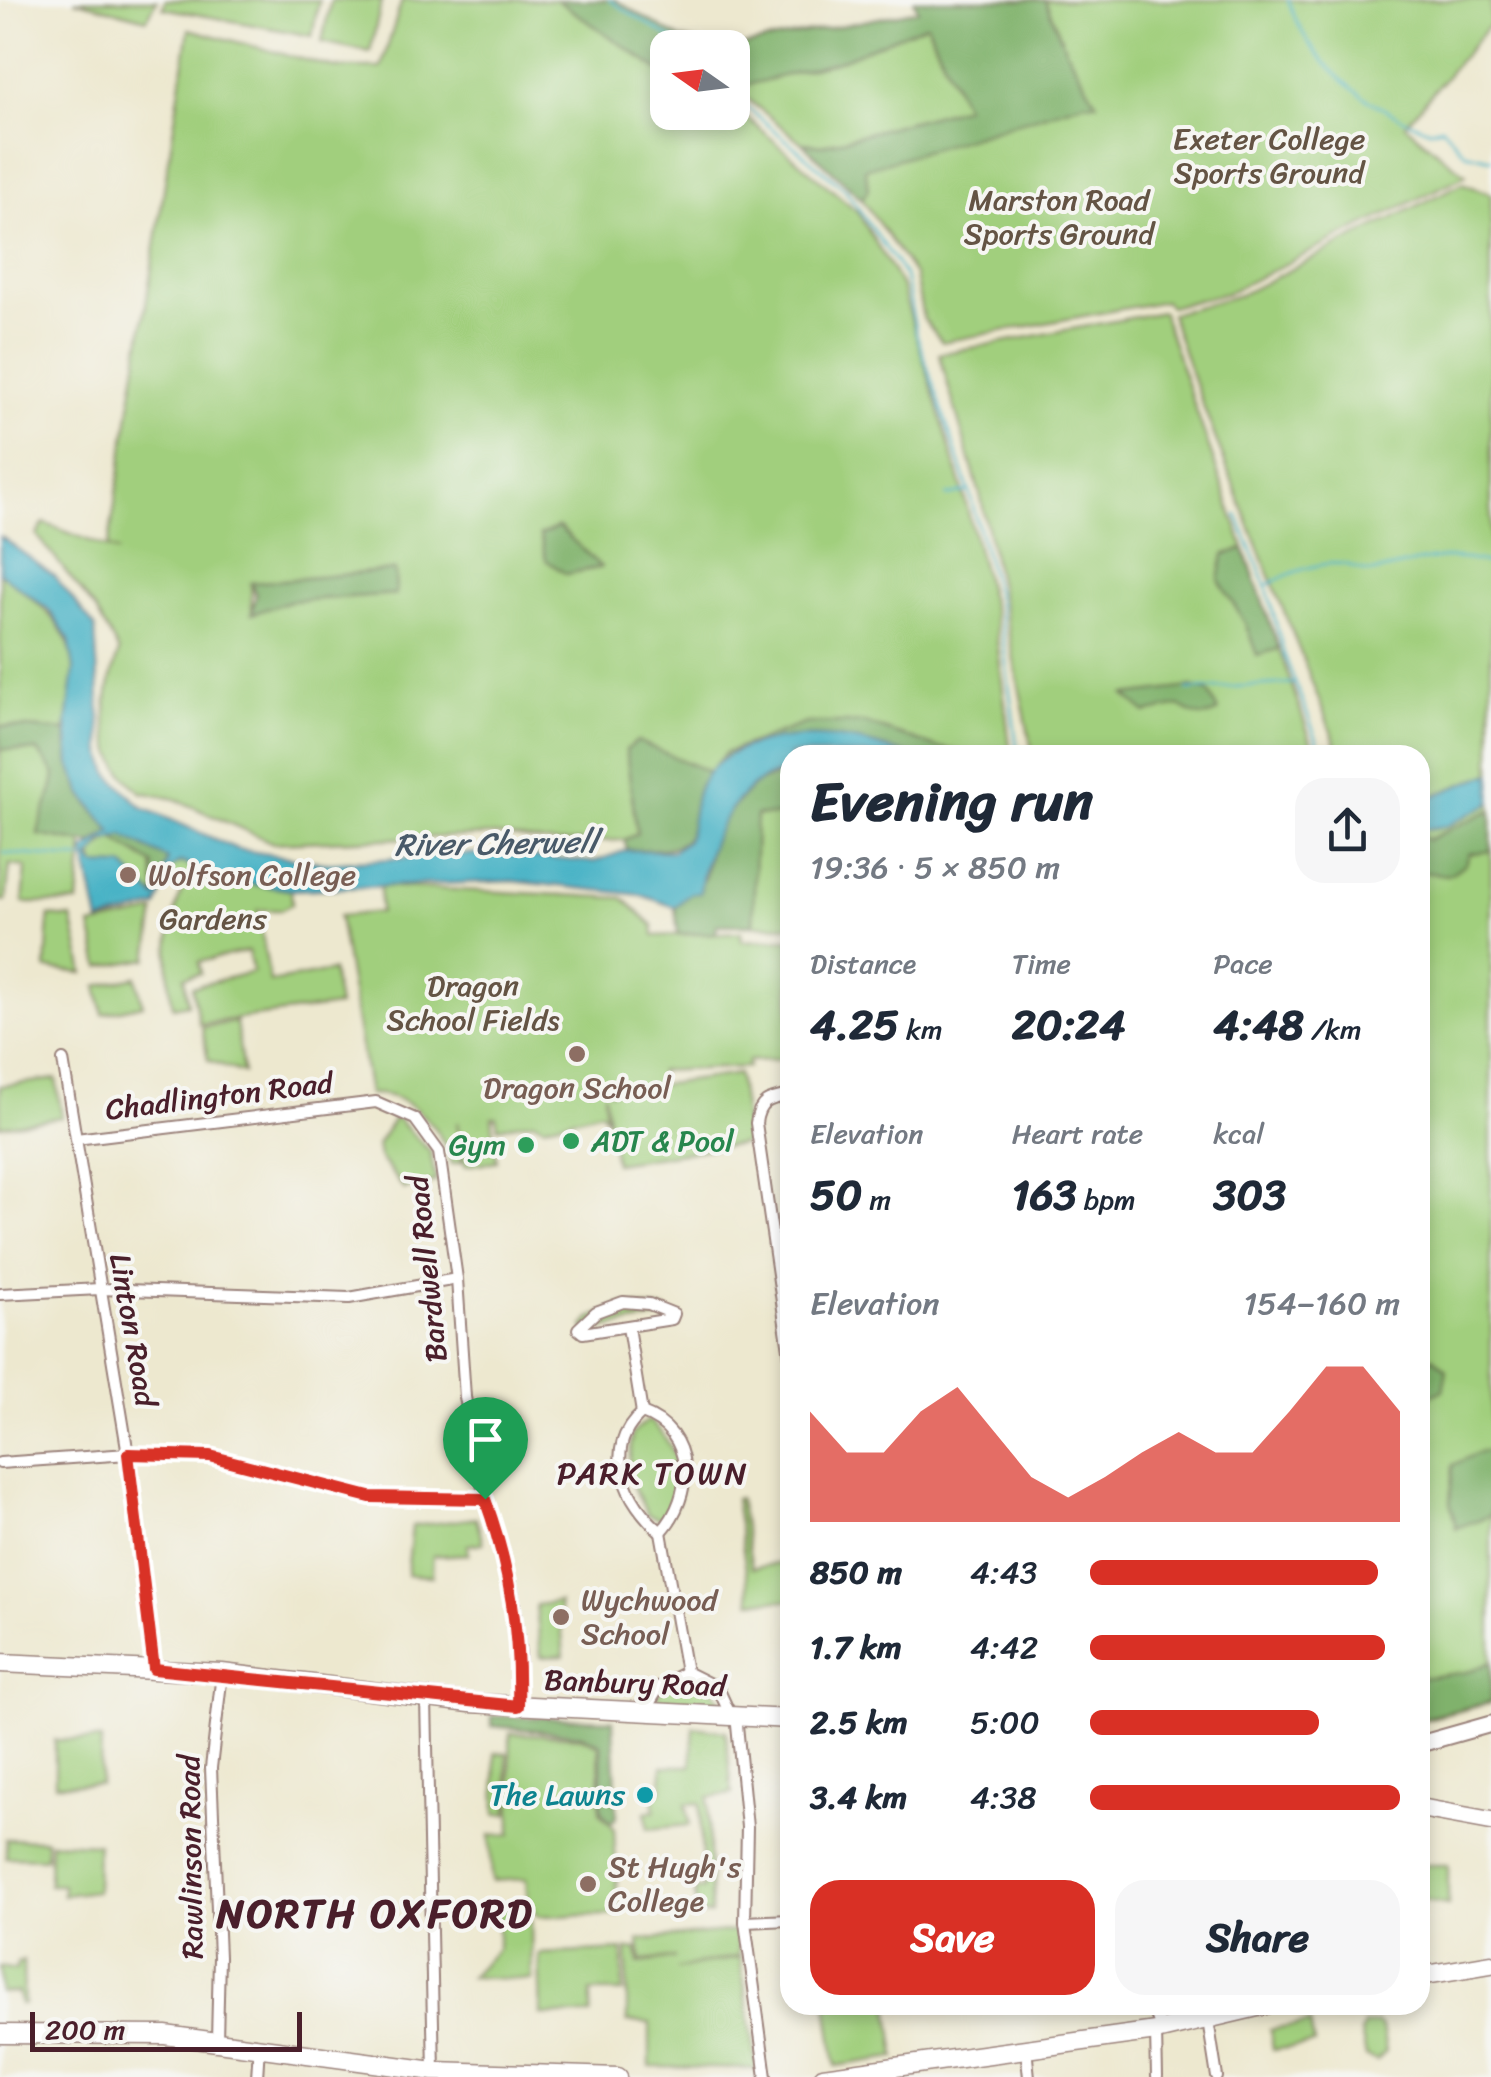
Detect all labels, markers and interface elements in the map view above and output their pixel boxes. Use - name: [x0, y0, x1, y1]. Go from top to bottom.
- north arrow: [650, 30, 750, 130]
- map controls: [650, 30, 750, 130]
- park label: Exeter College Sports Ground: [1173, 112, 1366, 200]
- park label: Marston Road Sports Ground: [964, 173, 1156, 261]
- text: Evening run: [810, 753, 1093, 850]
- button: share: [1295, 778, 1400, 883]
- water label: River Cherwell: [394, 813, 605, 874]
- text: 19:36 · 5 × 850 m: [810, 839, 1060, 896]
- place label: Wolfson College: [148, 848, 356, 902]
- marker: Wolfson College: [117, 864, 139, 886]
- park label: Gardens: [159, 892, 267, 946]
- text: Distance: [810, 939, 916, 988]
- text: Time: [1012, 939, 1071, 988]
- text: Pace: [1213, 939, 1273, 988]
- park label: Dragon School Fields: [386, 959, 560, 1047]
- text: 4.25: [810, 988, 899, 1062]
- text: 20:24: [1012, 988, 1126, 1062]
- text: 4:48: [1213, 988, 1304, 1062]
- text: km: [899, 1005, 943, 1054]
- text: /km: [1304, 1005, 1361, 1054]
- marker: Dragon School: [566, 1043, 588, 1065]
- street label: Chadlington Road: [102, 1055, 338, 1137]
- place label: Dragon School: [483, 1061, 671, 1115]
- text: Elevation: [810, 1109, 923, 1158]
- text: Heart rate: [1012, 1109, 1143, 1158]
- text: kcal: [1213, 1109, 1264, 1158]
- place label: ADT & Pool: [590, 1114, 735, 1168]
- place label: Gym: [449, 1118, 506, 1172]
- marker: ADT & Pool: [560, 1130, 582, 1152]
- marker: Gym: [515, 1134, 537, 1156]
- text: 50: [810, 1158, 862, 1232]
- text: 163: [1012, 1158, 1077, 1232]
- text: 303: [1213, 1158, 1286, 1232]
- street label: Bardwell Road: [390, 1171, 464, 1365]
- text: m: [862, 1175, 891, 1224]
- text: bpm: [1077, 1175, 1136, 1224]
- street label: Linton Road: [93, 1249, 173, 1413]
- text: Elevation: [810, 1275, 940, 1332]
- text: 154–160 m: [1244, 1275, 1400, 1332]
- pin: [443, 1397, 528, 1500]
- icon: arrive: [458, 1412, 513, 1467]
- district label: PARK TOWN: [557, 1445, 749, 1502]
- text: 850 m: [810, 1544, 902, 1601]
- text: 4:43: [970, 1544, 1037, 1601]
- place label: Wychwood School: [581, 1573, 720, 1661]
- marker: Wychwood School: [550, 1606, 572, 1628]
- text: 1.7 km: [810, 1619, 902, 1676]
- text: 4:42: [970, 1619, 1038, 1676]
- street label: Banbury Road: [543, 1653, 729, 1713]
- text: 2.5 km: [810, 1694, 908, 1751]
- text: 5:00: [970, 1694, 1040, 1751]
- street label: Rawlinson Road: [162, 1752, 220, 1959]
- place label: The Lawns: [490, 1768, 625, 1822]
- text: 3.4 km: [810, 1769, 907, 1826]
- text: 4:38: [970, 1769, 1037, 1826]
- marker: The Lawns: [634, 1784, 656, 1806]
- place label: St Hugh's College: [608, 1840, 741, 1928]
- marker: St Hugh's College: [577, 1873, 599, 1895]
- district label: NORTH OXFORD: [215, 1878, 534, 1949]
- button: Save: [810, 1880, 1095, 1995]
- button: Share: [1115, 1880, 1400, 1995]
- text: 200 m: [45, 2005, 125, 2054]
- scale bar: [30, 2007, 302, 2052]

